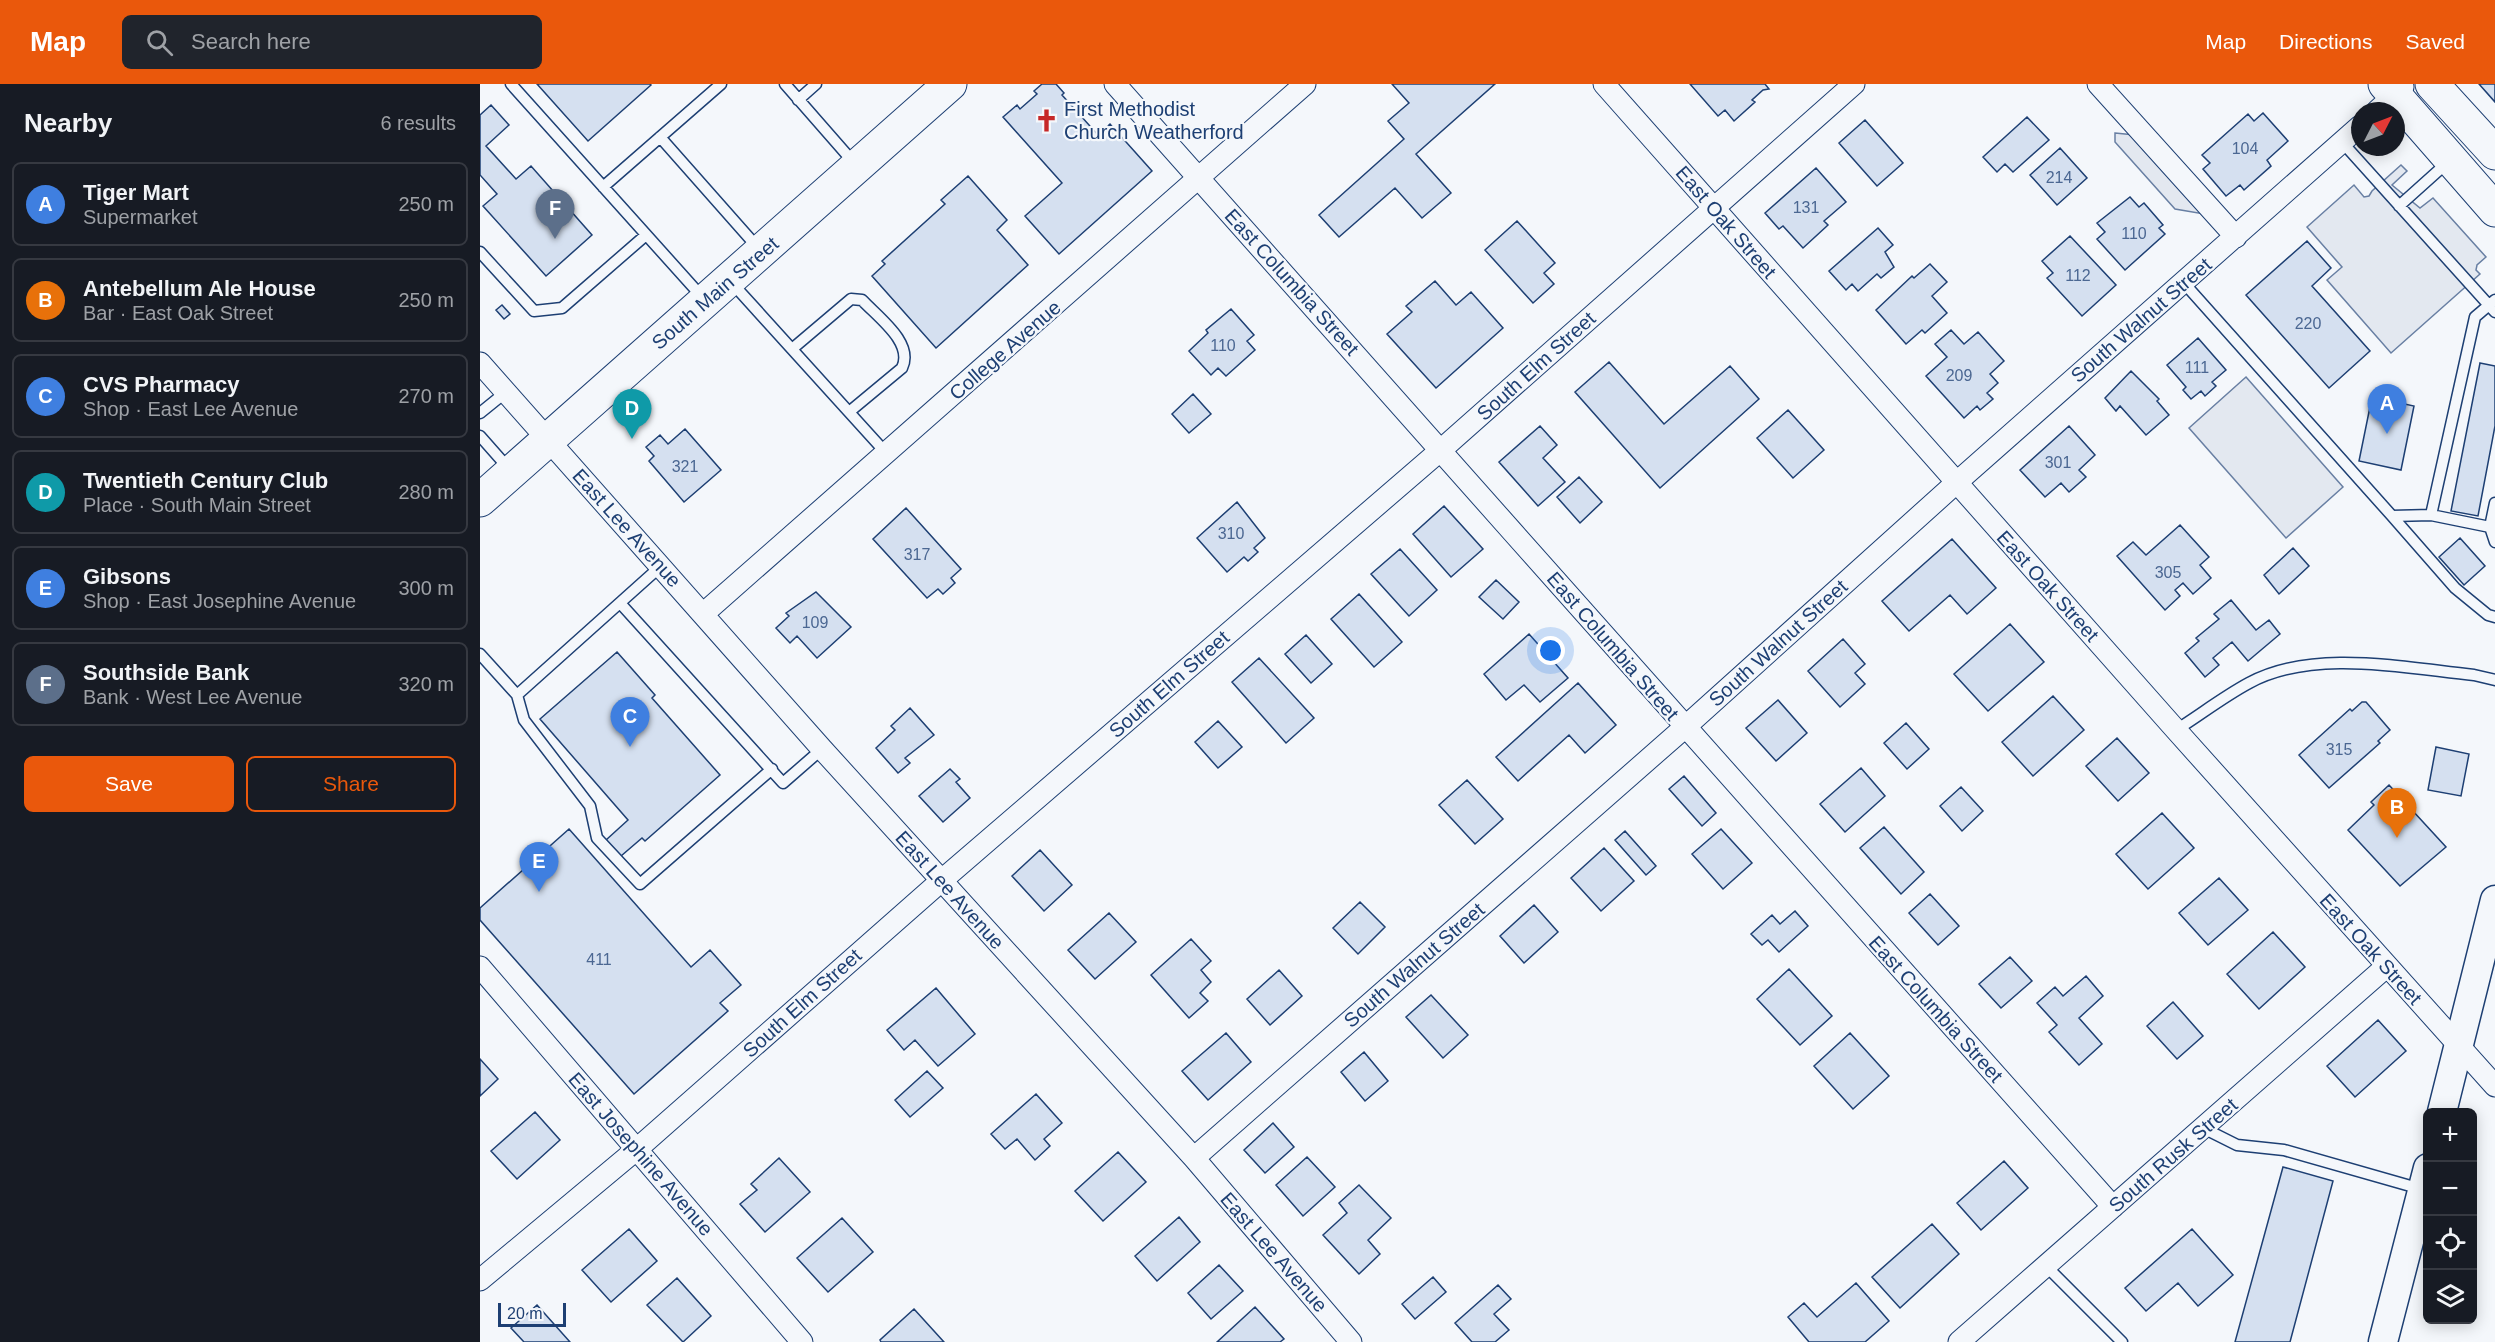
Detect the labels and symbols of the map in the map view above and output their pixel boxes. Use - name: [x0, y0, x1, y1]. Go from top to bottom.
- place label: First Methodist Church Weatherford: [1064, 98, 1244, 143]
- north arrow: [2351, 102, 2405, 156]
- church icon: First Methodist Church Weatherford: [1033, 107, 1059, 133]
- house number: 104: [2232, 140, 2258, 157]
- street label: East Oak Street: [1671, 162, 1781, 283]
- house number: 214: [2046, 169, 2072, 186]
- pin: F: [536, 190, 574, 239]
- house number: 131: [1793, 199, 1819, 216]
- street label: East Columbia Street: [1221, 204, 1364, 360]
- house number: 110: [2121, 225, 2147, 242]
- street label: South Main Street: [647, 232, 783, 354]
- street label: South Walnut Street: [2067, 253, 2216, 387]
- house number: 112: [2065, 267, 2091, 284]
- street label: College Avenue: [945, 296, 1065, 404]
- street label: South Elm Street: [1472, 307, 1600, 425]
- house number: 220: [2295, 315, 2321, 332]
- house number: 110: [1210, 337, 1236, 354]
- house number: 111: [2185, 359, 2209, 376]
- house number: 209: [1946, 367, 1972, 384]
- pin: A: [2368, 384, 2406, 434]
- pin: D: [612, 390, 652, 439]
- house number: 301: [2045, 454, 2071, 471]
- house number: 321: [672, 458, 698, 475]
- street label: East Lee Avenue: [568, 465, 686, 591]
- house number: 310: [1218, 525, 1244, 542]
- street label: East Oak Street: [1993, 526, 2104, 646]
- house number: 317: [904, 546, 930, 563]
- house number: 305: [2155, 564, 2181, 581]
- street label: East Columbia Street: [1543, 567, 1684, 725]
- street label: South Walnut Street: [1704, 575, 1852, 711]
- house number: 109: [802, 614, 828, 631]
- street label: South Elm Street: [1105, 626, 1234, 742]
- your location: [1536, 636, 1565, 665]
- pin: C: [610, 698, 650, 747]
- house number: 315: [2326, 741, 2352, 758]
- pin: B: [2378, 788, 2416, 838]
- street label: East Lee Avenue: [891, 827, 1009, 953]
- pin: E: [520, 842, 558, 892]
- street label: East Oak Street: [2316, 889, 2427, 1009]
- street label: South Walnut Street: [1340, 898, 1489, 1032]
- street label: East Columbia Street: [1865, 931, 2008, 1087]
- street label: South Elm Street: [738, 944, 866, 1062]
- house number: 411: [586, 951, 612, 968]
- street label: East Josephine Avenue: [564, 1068, 718, 1240]
- street label: South Rusk Street: [2105, 1093, 2242, 1217]
- street label: East Lee Avenue: [1216, 1188, 1332, 1316]
- scale bar: [498, 1300, 566, 1328]

